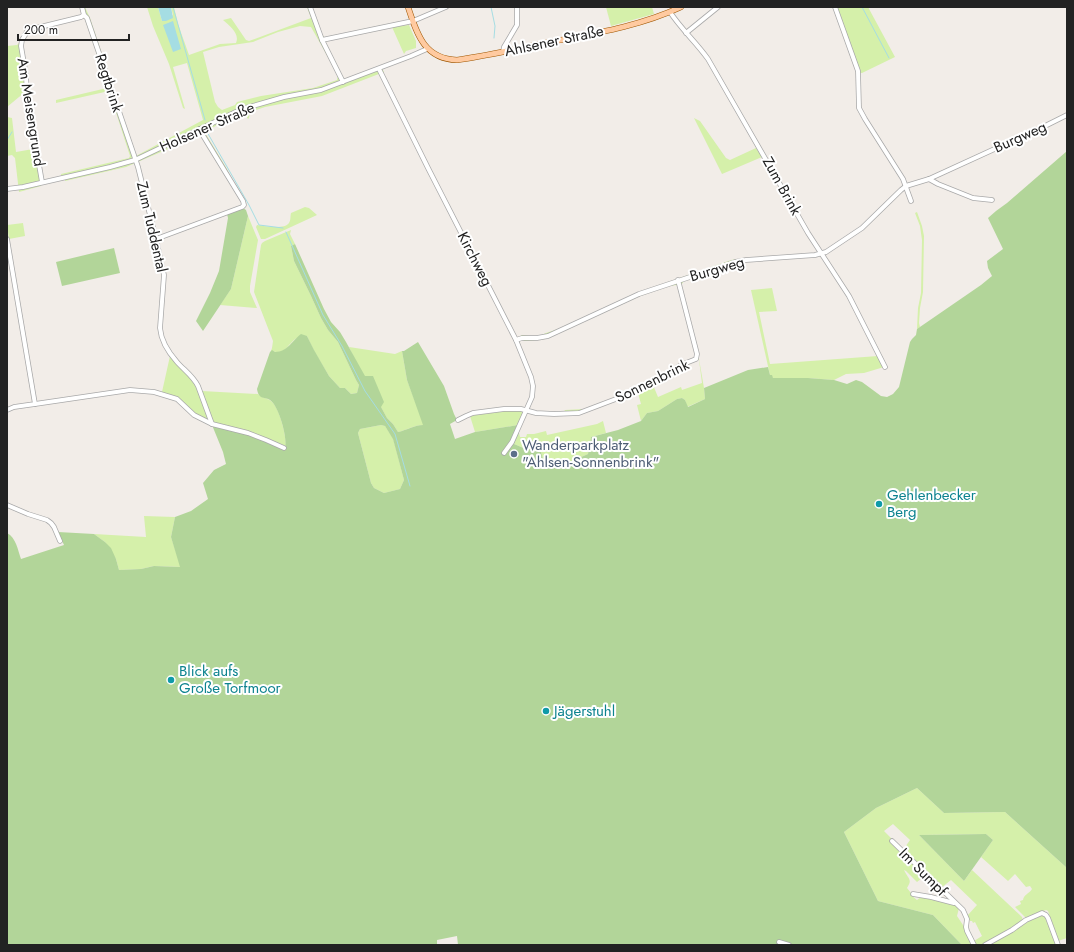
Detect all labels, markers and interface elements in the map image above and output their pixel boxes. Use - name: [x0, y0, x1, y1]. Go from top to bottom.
- scale bar: [18, 16, 129, 42]
- street label: Ahlsener Straße: [502, 20, 606, 62]
- text: 200 m: [24, 21, 58, 39]
- street label: Regtbrink: [89, 51, 129, 115]
- street label: Am Meisengrund: [12, 56, 50, 168]
- street label: Holsener Straße: [156, 96, 258, 158]
- street label: Burgweg: [990, 116, 1050, 158]
- street label: Zum Brink: [757, 153, 807, 220]
- street label: Zum Tuddental: [131, 179, 173, 275]
- street label: Kirchweg: [452, 228, 498, 290]
- street label: Burgweg: [687, 251, 747, 287]
- street label: Sonnenbrink: [611, 353, 693, 408]
- place label: Wanderparkplatz "Ahlsen-Sonnenbrink": [522, 434, 660, 473]
- marker: Wanderparkplatz "Ahlsen-Sonnenbrink": [509, 449, 519, 459]
- place label: Gehlenbecker Berg: [887, 484, 977, 523]
- marker: Gehlenbecker Berg: [874, 499, 884, 509]
- place label: Blick aufs Große Torfmoor: [179, 660, 282, 699]
- marker: Blick aufs Große Torfmoor: [166, 675, 176, 685]
- place label: Jägerstuhl: [552, 700, 615, 722]
- marker: Jägerstuhl: [541, 706, 551, 716]
- street label: Im Sumpf: [894, 843, 953, 902]

